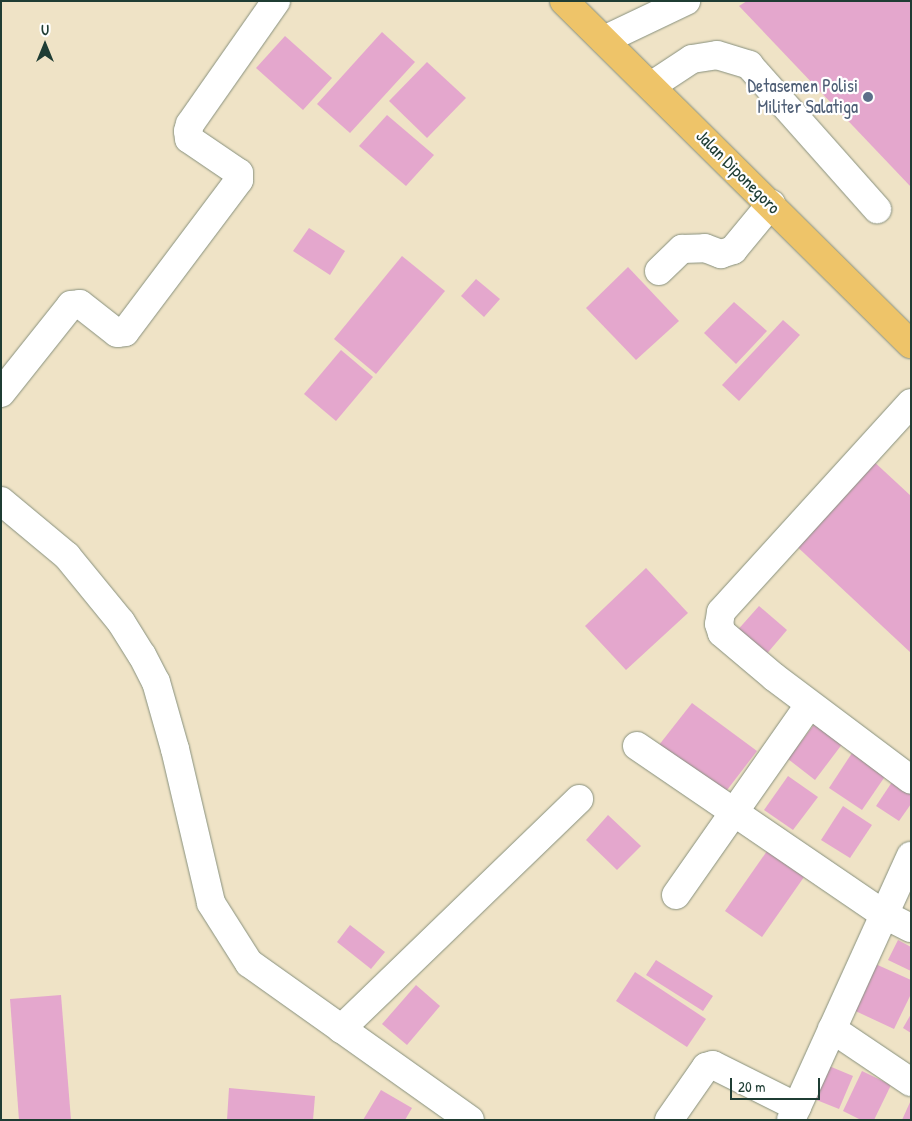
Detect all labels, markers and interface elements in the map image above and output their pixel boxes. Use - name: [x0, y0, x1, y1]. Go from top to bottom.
- north arrow: [20, 20, 70, 70]
- text: U: [41, 20, 49, 39]
- place label: Detasemen Polisi Militer Salatiga: [748, 76, 858, 118]
- marker: Detasemen Polisi Militer Salatiga: [862, 91, 874, 103]
- street label: Jalan Diponegoro: [691, 125, 785, 219]
- scale bar: [732, 1068, 822, 1100]
- text: 20 m: [738, 1076, 765, 1097]

